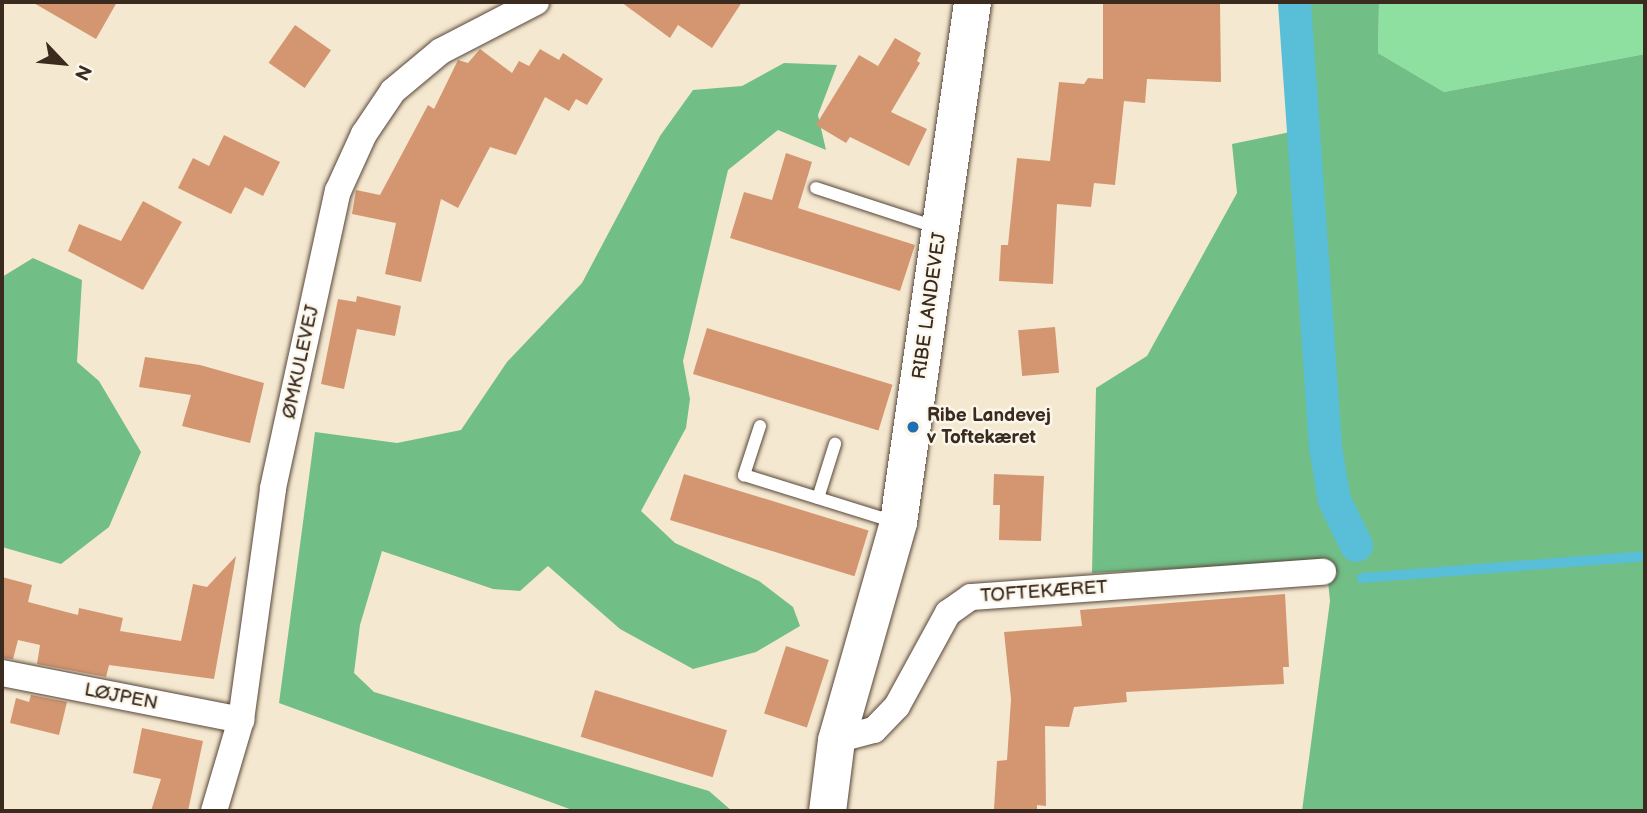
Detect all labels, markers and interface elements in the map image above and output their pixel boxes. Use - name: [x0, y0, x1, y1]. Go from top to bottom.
- north arrow: [28, 28, 98, 98]
- text: N: [69, 61, 96, 84]
- street label: RIBE LANDEVEJ: [908, 231, 952, 381]
- street label: ØMKULEVEJ: [278, 303, 324, 421]
- place label: Ribe Landevej v Toftekæret: [927, 405, 1051, 449]
- marker: Ribe Landevej v Toftekæret: [905, 419, 921, 435]
- street label: TOFTEKÆRET: [980, 576, 1108, 608]
- street label: LØJPEN: [82, 679, 160, 715]

